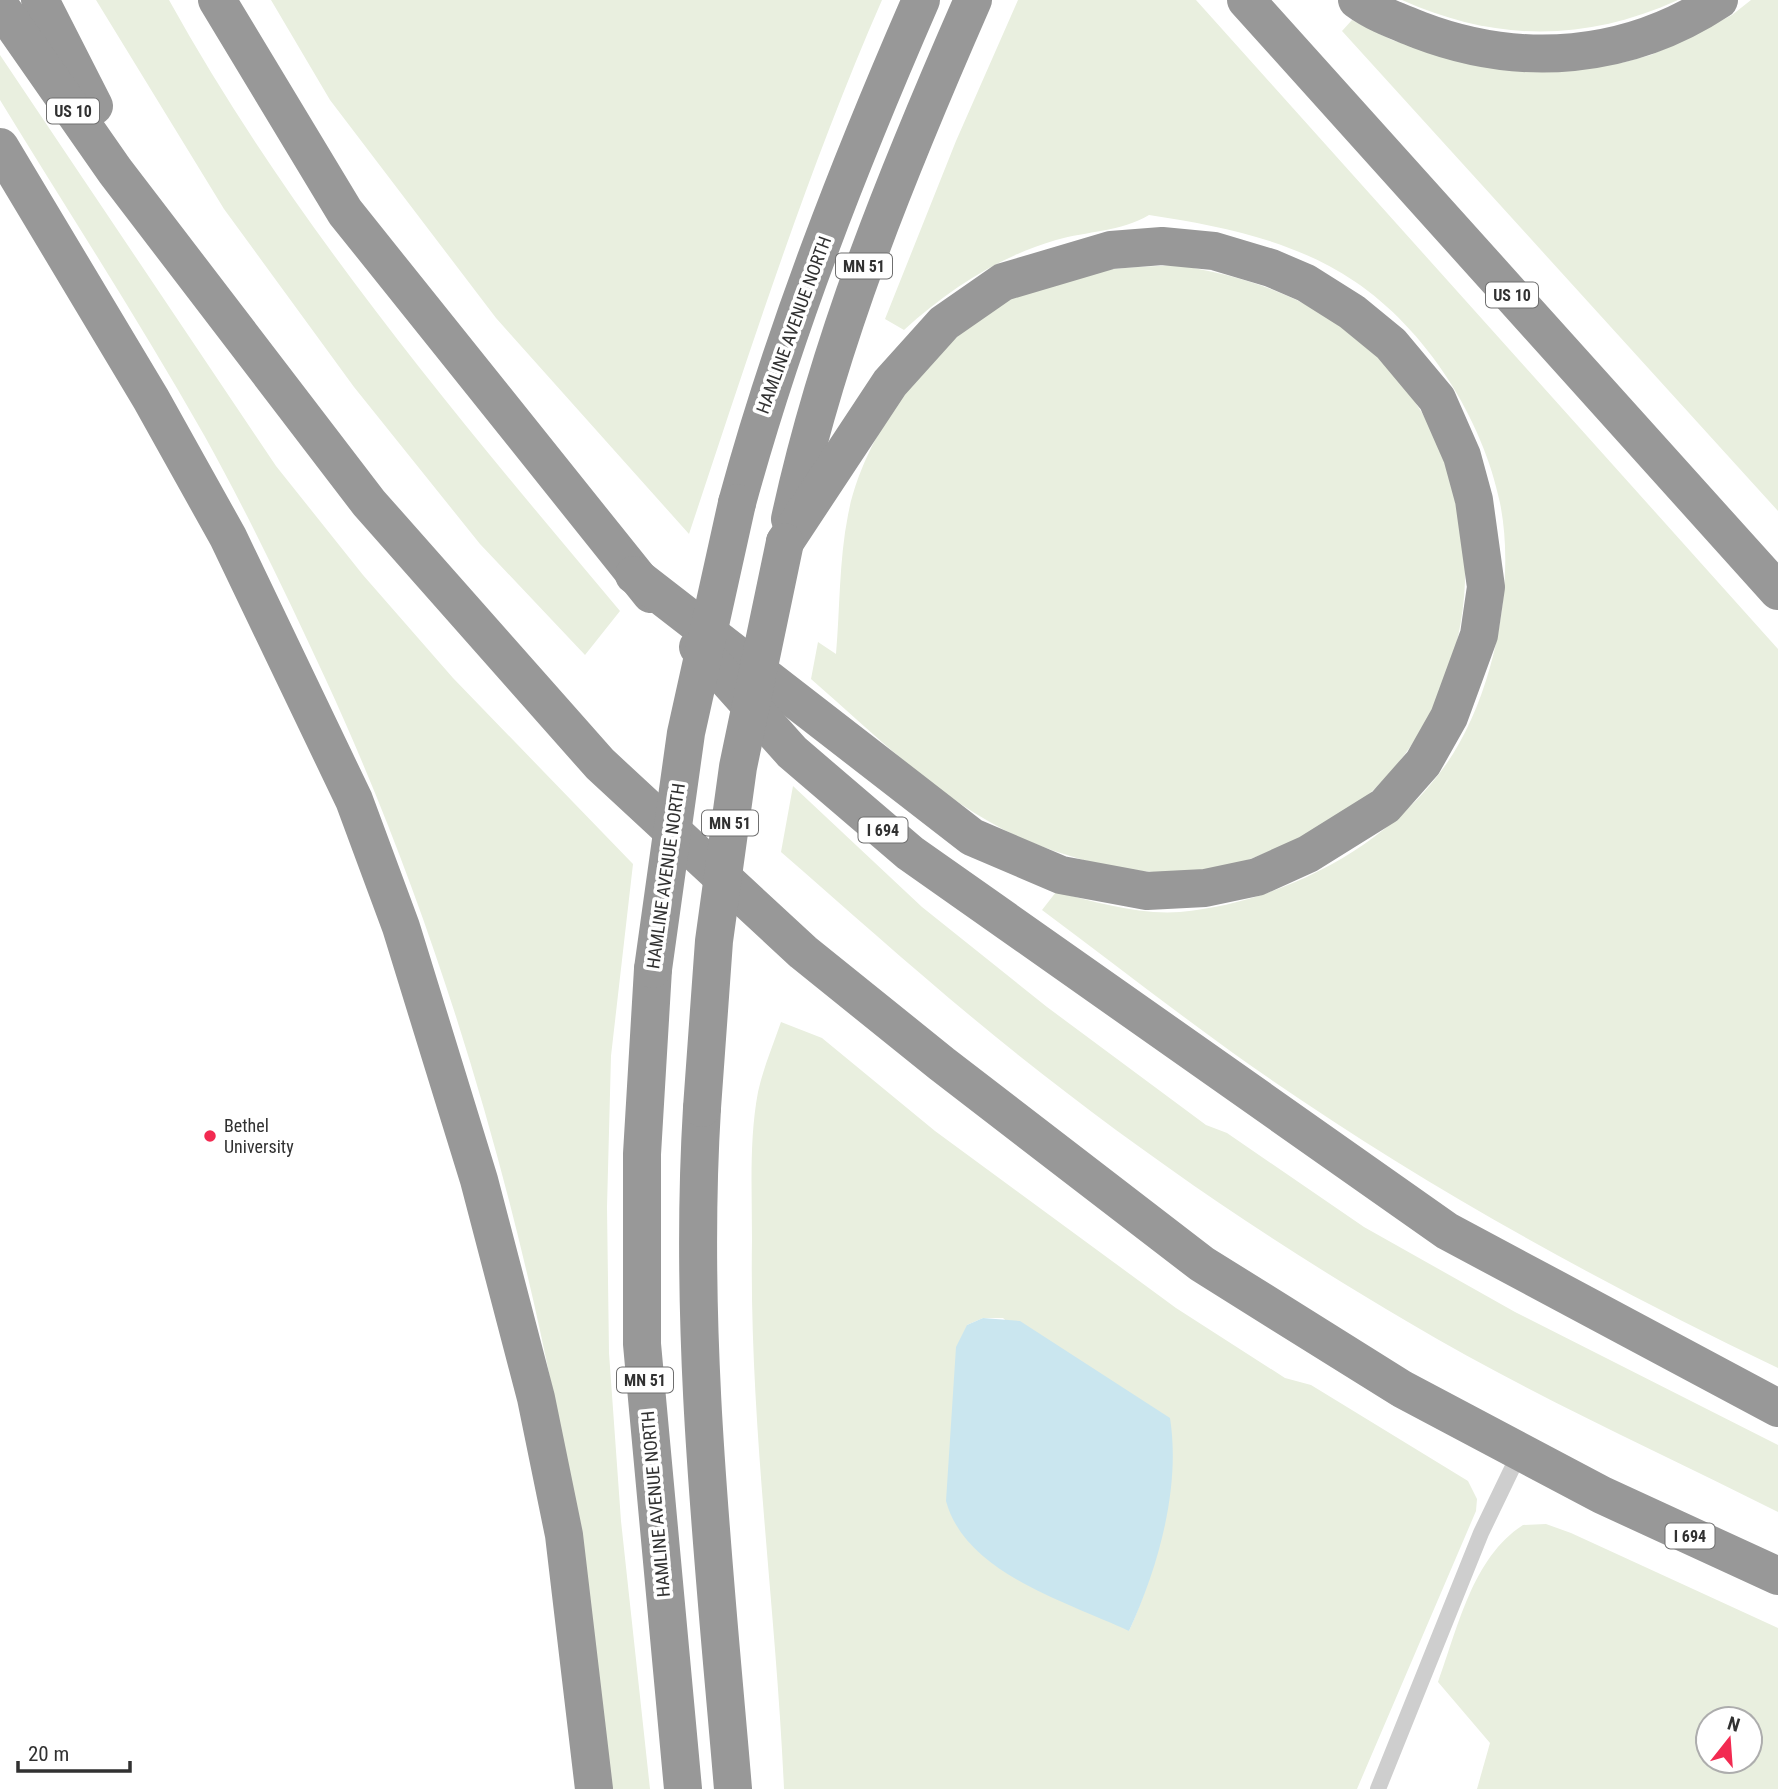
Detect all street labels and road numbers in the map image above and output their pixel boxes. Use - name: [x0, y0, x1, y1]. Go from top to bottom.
- road number: US 10: [47, 99, 99, 124]
- street label: HAMLINE AVENUE NORTH: [752, 233, 835, 416]
- road number: MN 51: [836, 254, 892, 278]
- road number: US 10: [1486, 282, 1538, 308]
- street label: HAMLINE AVENUE NORTH: [642, 782, 689, 970]
- road number: MN 51: [702, 810, 758, 836]
- road number: I 694: [858, 818, 908, 842]
- road number: MN 51: [617, 1368, 673, 1392]
- street label: HAMLINE AVENUE NORTH: [637, 1410, 674, 1598]
- road number: I 694: [1666, 1524, 1714, 1548]

